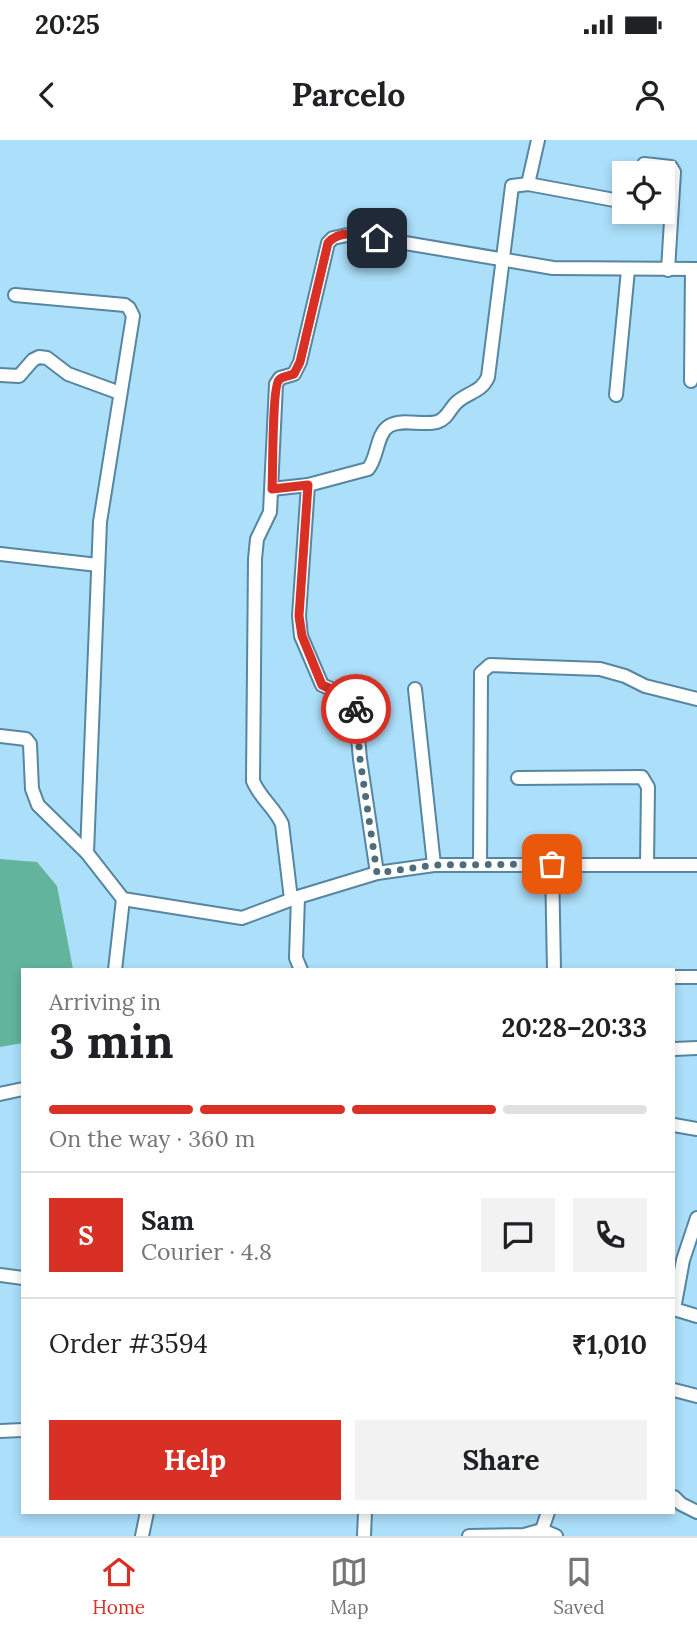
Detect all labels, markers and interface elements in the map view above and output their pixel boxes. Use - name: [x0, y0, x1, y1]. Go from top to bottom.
- text: 20:25: [35, 8, 100, 41]
- text: Parcelo: [292, 74, 405, 115]
- icon: back: [28, 76, 66, 114]
- icon: person: [631, 76, 669, 114]
- map controls: [612, 161, 675, 224]
- button: locate: [612, 161, 675, 224]
- pin: [347, 208, 407, 268]
- icon: home: [358, 219, 396, 257]
- courier: [321, 674, 391, 744]
- icon: bike: [337, 690, 375, 728]
- pin: [522, 834, 582, 894]
- icon: bag: [533, 845, 571, 883]
- text: Arriving in: [49, 987, 161, 1016]
- text: 20:28–20:33: [501, 1011, 647, 1044]
- text: 3 min: [49, 1012, 174, 1071]
- text: On the way · 360 m: [49, 1124, 255, 1153]
- button: chat: [481, 1198, 555, 1272]
- button: phone: [573, 1198, 647, 1272]
- text: Sam: [141, 1204, 194, 1237]
- text: S: [78, 1219, 94, 1252]
- text: Courier · 4.8: [141, 1237, 272, 1266]
- text: Order #3594: [49, 1327, 208, 1360]
- text: ₹1,010: [572, 1328, 647, 1361]
- button: Help: [49, 1420, 341, 1500]
- button: Share: [355, 1420, 647, 1500]
- tab: Home: [92, 1553, 145, 1619]
- tab: Map: [330, 1553, 368, 1619]
- tab: Saved: [553, 1553, 605, 1619]

